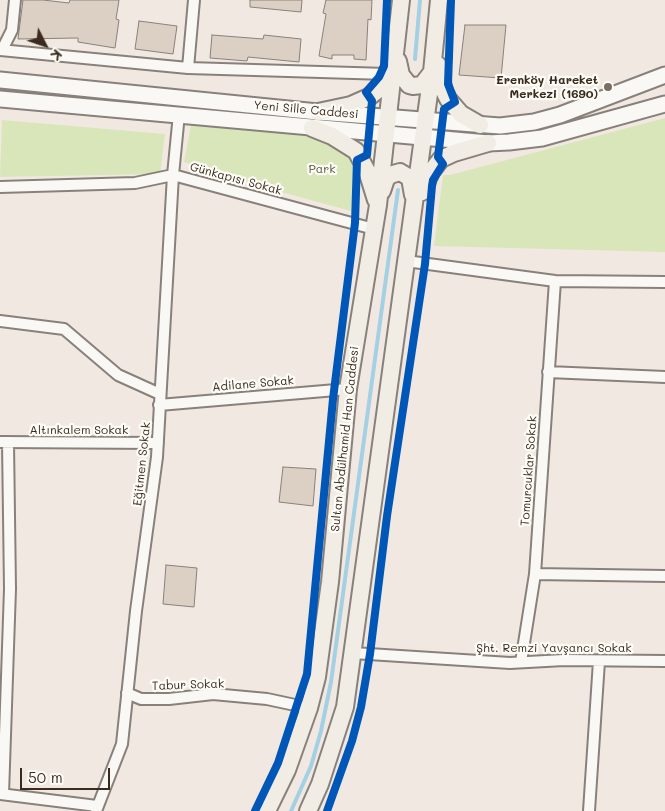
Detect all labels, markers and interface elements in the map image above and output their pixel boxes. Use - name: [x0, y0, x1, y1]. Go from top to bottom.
- north arrow: [20, 20, 70, 70]
- text: K: [47, 45, 67, 65]
- place label: Erenköy Hareket Merkezi (1690): [496, 73, 598, 101]
- marker: Erenköy Hareket Merkezi (1690): [602, 81, 614, 93]
- street label: Yeni Sille Caddesi: [253, 98, 359, 122]
- street label: Günkapısı Sokak: [188, 160, 284, 198]
- park label: Park: [308, 162, 336, 176]
- street label: Sultan Abdülhamid Han Caddesi: [328, 346, 362, 532]
- street label: Adilane Sokak: [211, 373, 295, 395]
- street label: Tomurcuklar Sokak: [518, 415, 540, 527]
- street label: Eğitmen Sokak: [130, 421, 154, 507]
- street label: Altınkalem Sokak: [30, 423, 128, 437]
- street label: Şht. Remzi Yavşancı Sokak: [476, 641, 632, 655]
- street label: Tabur Sokak: [152, 677, 224, 693]
- scale bar: [22, 758, 112, 790]
- text: 50 m: [28, 767, 63, 787]

